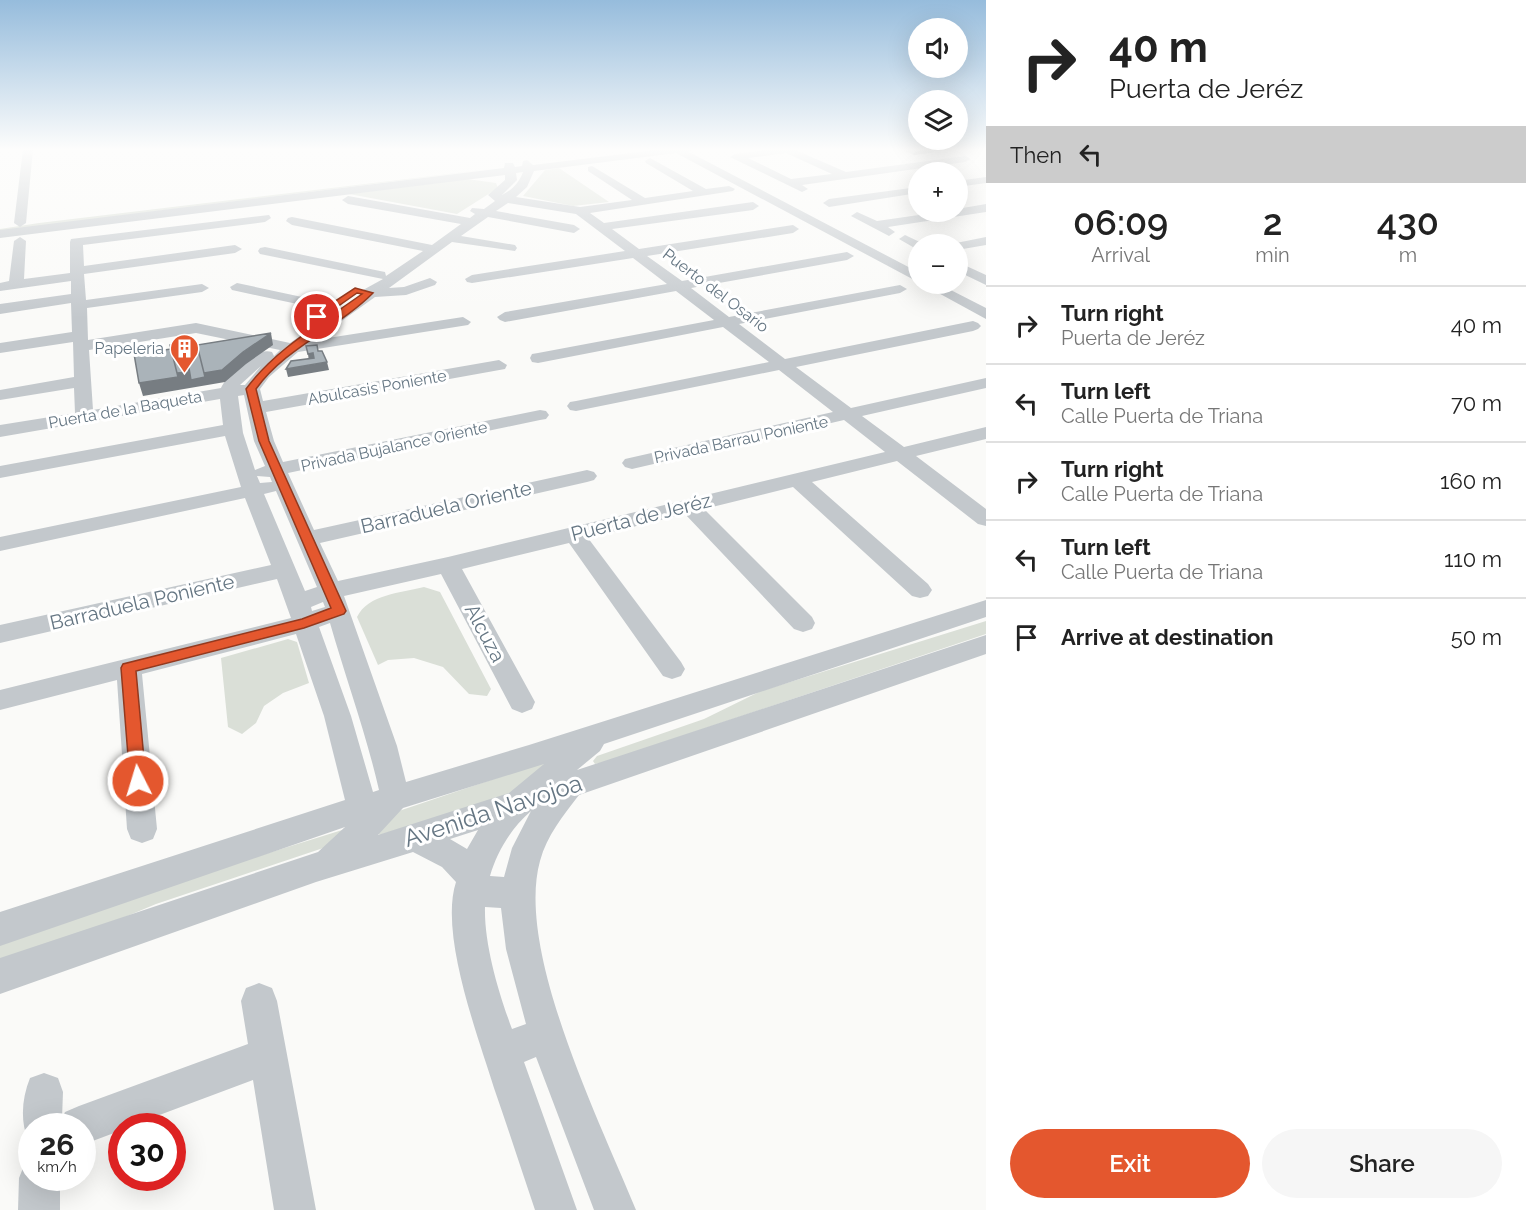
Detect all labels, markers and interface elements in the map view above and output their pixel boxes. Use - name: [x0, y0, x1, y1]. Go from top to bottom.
- map controls: [908, 18, 968, 294]
- button: sound: [908, 18, 968, 78]
- text: 40 m: [1109, 23, 1208, 72]
- icon: right: [1010, 24, 1088, 102]
- text: Puerta de Jeréz: [1109, 73, 1303, 104]
- button: layers: [908, 90, 968, 150]
- icon: left: [1074, 138, 1107, 171]
- text: Then: [1010, 142, 1062, 168]
- button: +: [908, 162, 968, 222]
- text: 06:09: [1073, 201, 1168, 243]
- text: 2: [1263, 201, 1282, 243]
- text: 430: [1377, 201, 1439, 243]
- button: −: [908, 234, 968, 294]
- text: Arrival: [1091, 243, 1150, 267]
- text: min: [1255, 243, 1290, 267]
- text: m: [1399, 243, 1417, 267]
- street label: Puerto del Osario: [659, 244, 772, 336]
- pin: [291, 291, 342, 342]
- icon: arrive: [300, 300, 333, 333]
- text: Turn right: [1061, 300, 1164, 326]
- icon: right: [1010, 309, 1043, 342]
- text: 40 m: [1451, 312, 1502, 338]
- text: Puerta de Jeréz: [1061, 326, 1205, 350]
- building icon: Papeleria: [169, 332, 201, 374]
- place label: Papeleria: [95, 339, 164, 358]
- street label: Abulcasis Poniente: [306, 366, 448, 409]
- text: Turn left: [1061, 378, 1151, 404]
- street label: Puerta de la Baqueta: [47, 387, 203, 432]
- icon: left: [1010, 387, 1043, 420]
- text: 70 m: [1451, 390, 1502, 416]
- text: Calle Puerta de Triana: [1061, 404, 1263, 428]
- street label: Privada Barrau Poniente: [653, 412, 830, 467]
- street label: Privada Bujalance Oriente: [299, 417, 489, 476]
- text: Turn right: [1061, 456, 1164, 482]
- icon: right: [1010, 465, 1043, 498]
- text: 160 m: [1440, 468, 1502, 494]
- street label: Barraduela Oriente: [358, 476, 534, 538]
- text: Calle Puerta de Triana: [1061, 482, 1263, 506]
- street label: Puerta de Jeréz: [568, 488, 714, 546]
- text: Turn left: [1061, 534, 1151, 560]
- icon: left: [1010, 543, 1043, 576]
- text: 110 m: [1444, 546, 1502, 572]
- text: Calle Puerta de Triana: [1061, 560, 1263, 584]
- street label: Barraduela Poniente: [48, 569, 237, 635]
- street label: Alcuza: [460, 600, 510, 666]
- icon: arrive: [1010, 621, 1043, 654]
- text: Arrive at destination: [1061, 624, 1274, 650]
- text: 50 m: [1451, 624, 1502, 650]
- position arrow: [106, 749, 170, 813]
- street label: Avenida Navojoa: [400, 768, 586, 853]
- speed limit sign: 30: [108, 1113, 186, 1191]
- text: 26: [39, 1127, 75, 1162]
- button: Exit: [1010, 1129, 1250, 1198]
- button: Share: [1262, 1129, 1502, 1198]
- text: km/h: [37, 1158, 77, 1176]

